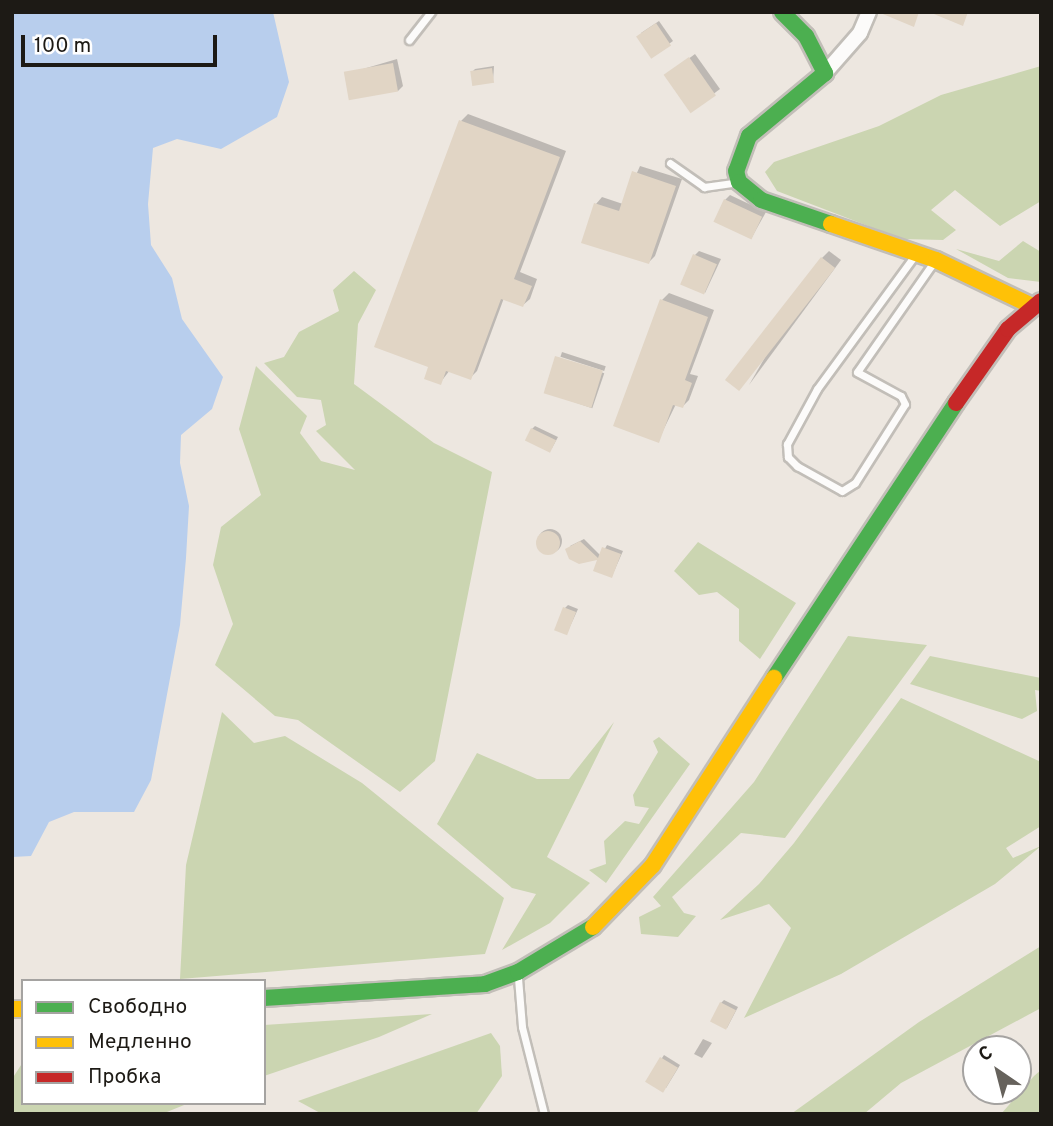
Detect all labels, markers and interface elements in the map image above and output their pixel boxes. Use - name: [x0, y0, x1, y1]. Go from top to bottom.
- scale bar: [24, 21, 220, 65]
- text: 100 m: [34, 33, 91, 60]
- legend: [21, 979, 266, 1105]
- text: Свободно: [88, 994, 187, 1021]
- text: Медленно: [88, 1029, 192, 1056]
- north arrow: [962, 1035, 1032, 1105]
- text: С: [974, 1041, 998, 1068]
- text: Пробка: [88, 1064, 161, 1091]

